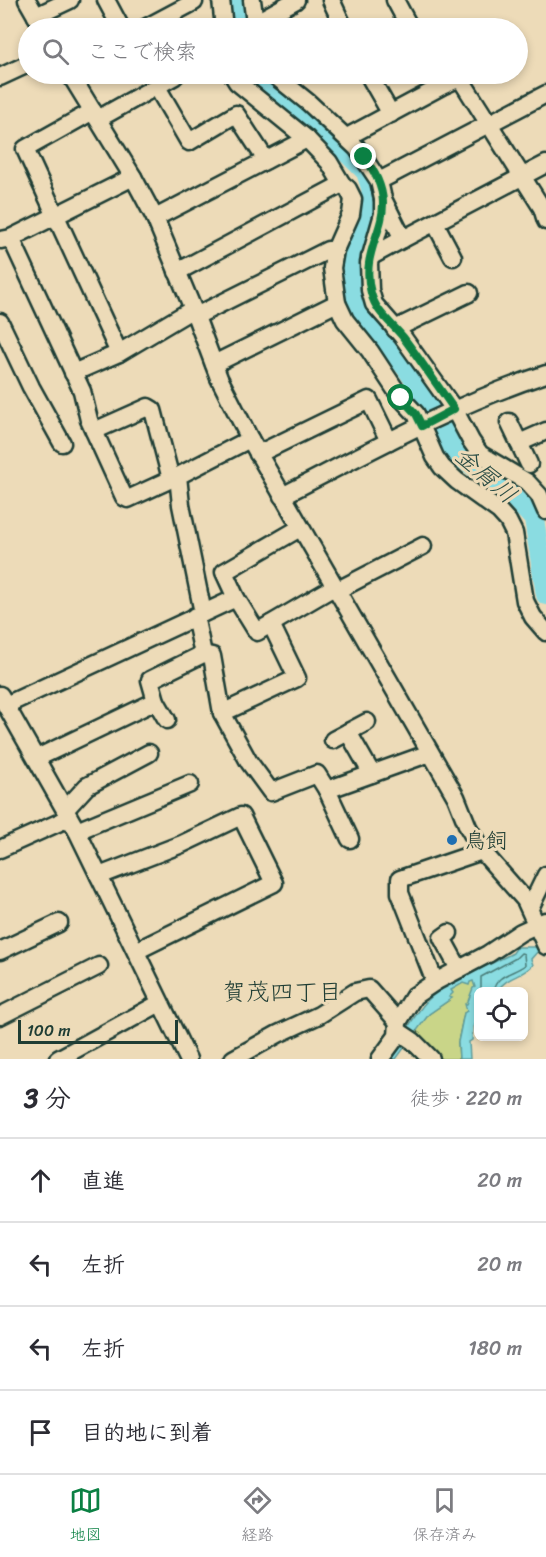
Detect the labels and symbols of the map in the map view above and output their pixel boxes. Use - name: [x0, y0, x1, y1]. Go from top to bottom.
- route end: [350, 143, 376, 169]
- route start: [387, 384, 413, 410]
- water label: 金屑川: [445, 436, 527, 514]
- place label: 鳥飼: [464, 821, 508, 860]
- marker: 鳥飼: [445, 833, 459, 847]
- district label: 賀茂四丁目: [222, 971, 342, 1013]
- scale bar: [18, 1017, 178, 1044]

